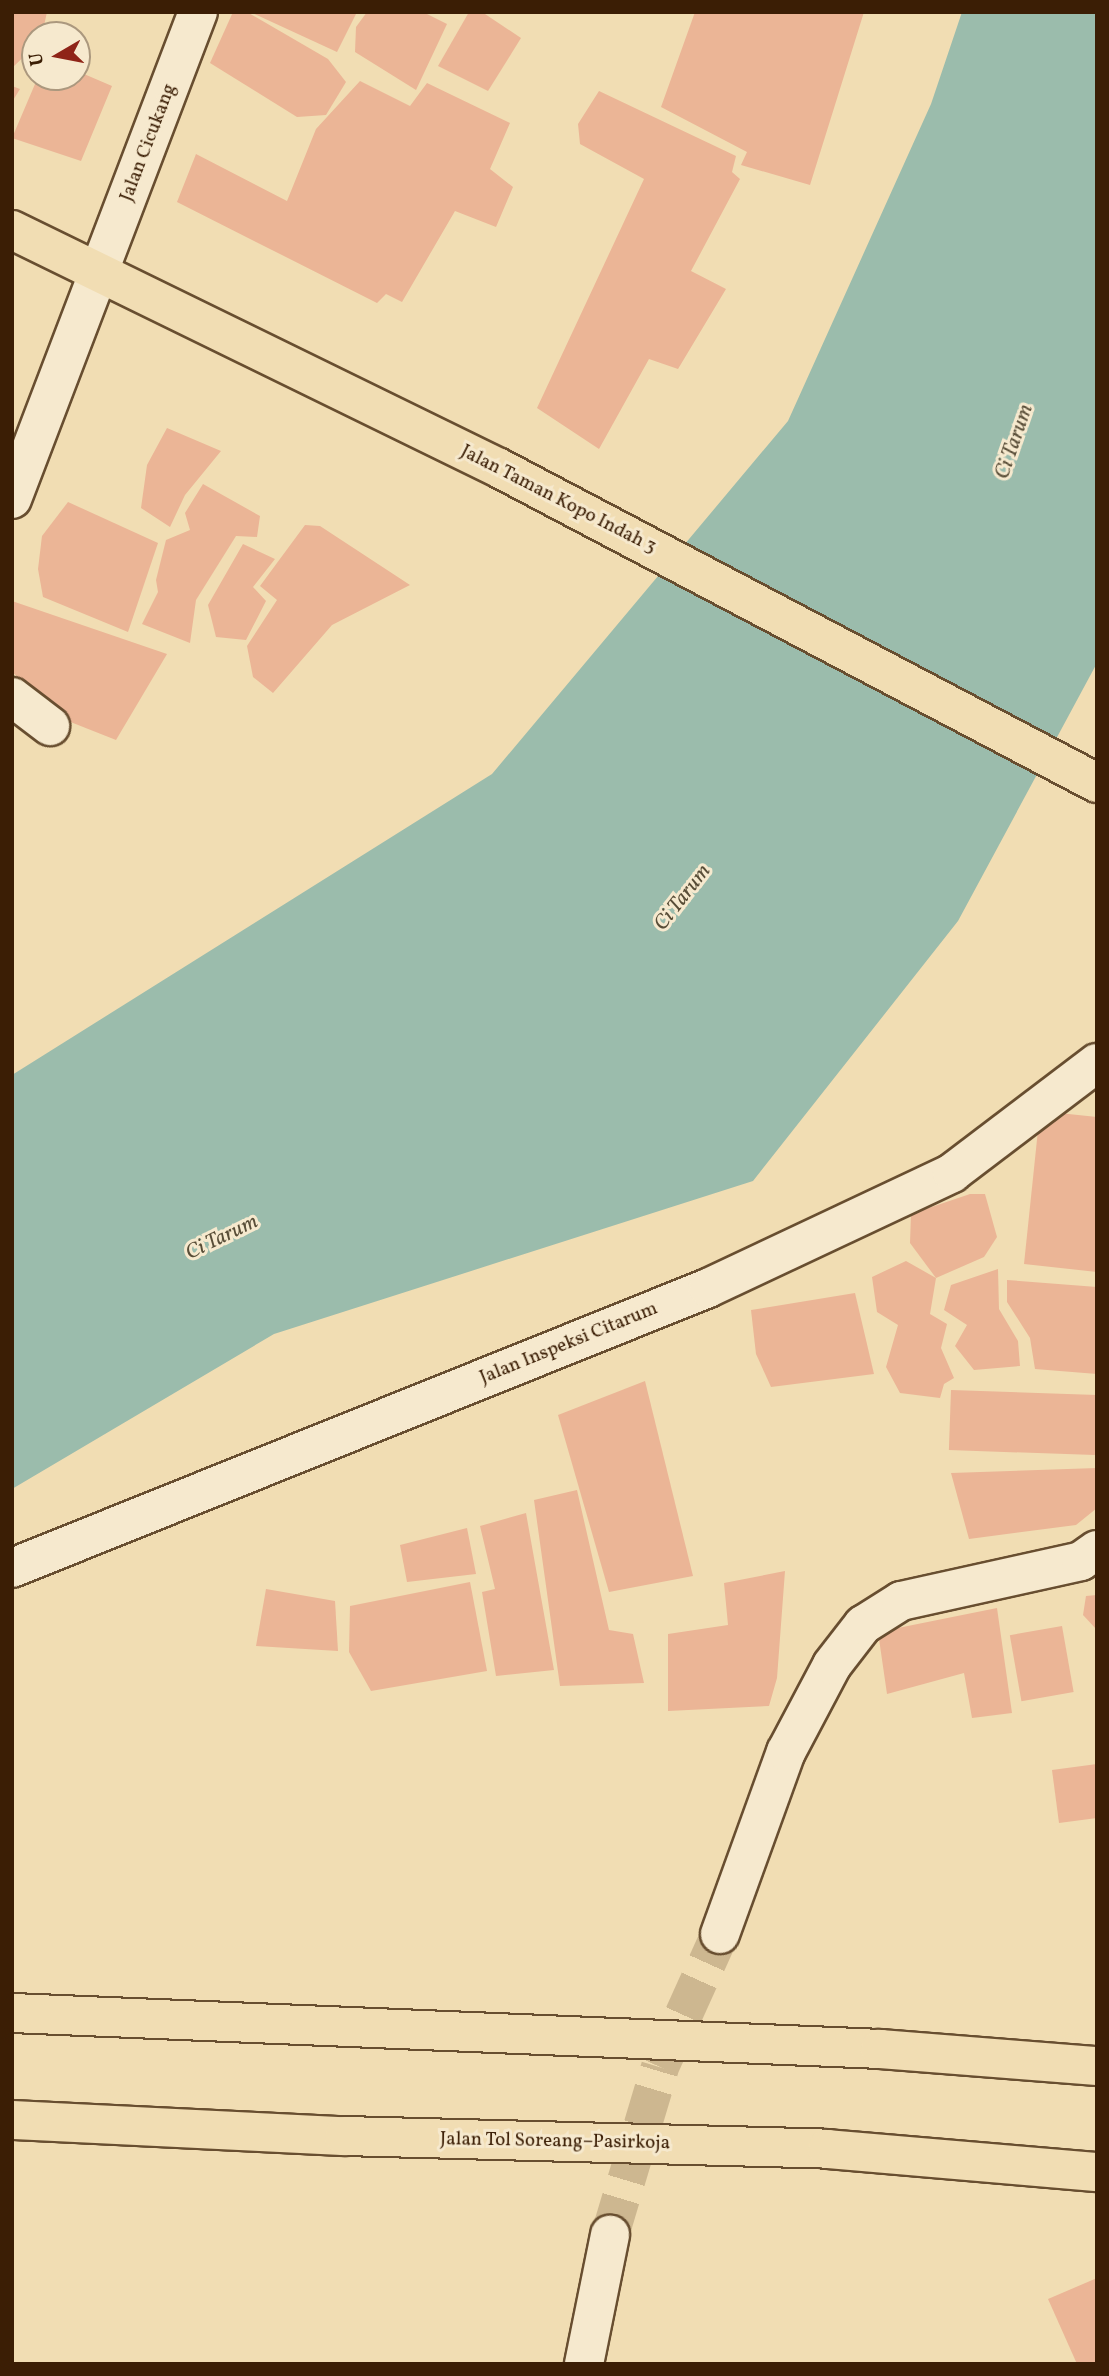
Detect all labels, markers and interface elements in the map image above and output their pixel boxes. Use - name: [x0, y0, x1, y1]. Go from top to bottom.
- north arrow: [21, 21, 91, 91]
- text: U: [23, 51, 51, 68]
- street label: Jalan Cicukang: [116, 81, 182, 205]
- water label: Ci Tarum: [990, 401, 1040, 483]
- street label: Jalan Taman Kopo Indah 3: [456, 441, 660, 559]
- water label: Ci Tarum: [649, 860, 717, 936]
- water label: Ci Tarum: [182, 1210, 262, 1266]
- street label: Jalan Inspeksi Citarum: [477, 1298, 661, 1390]
- street label: Jalan Tol Soreang–Pasirkoja: [439, 2129, 671, 2155]

